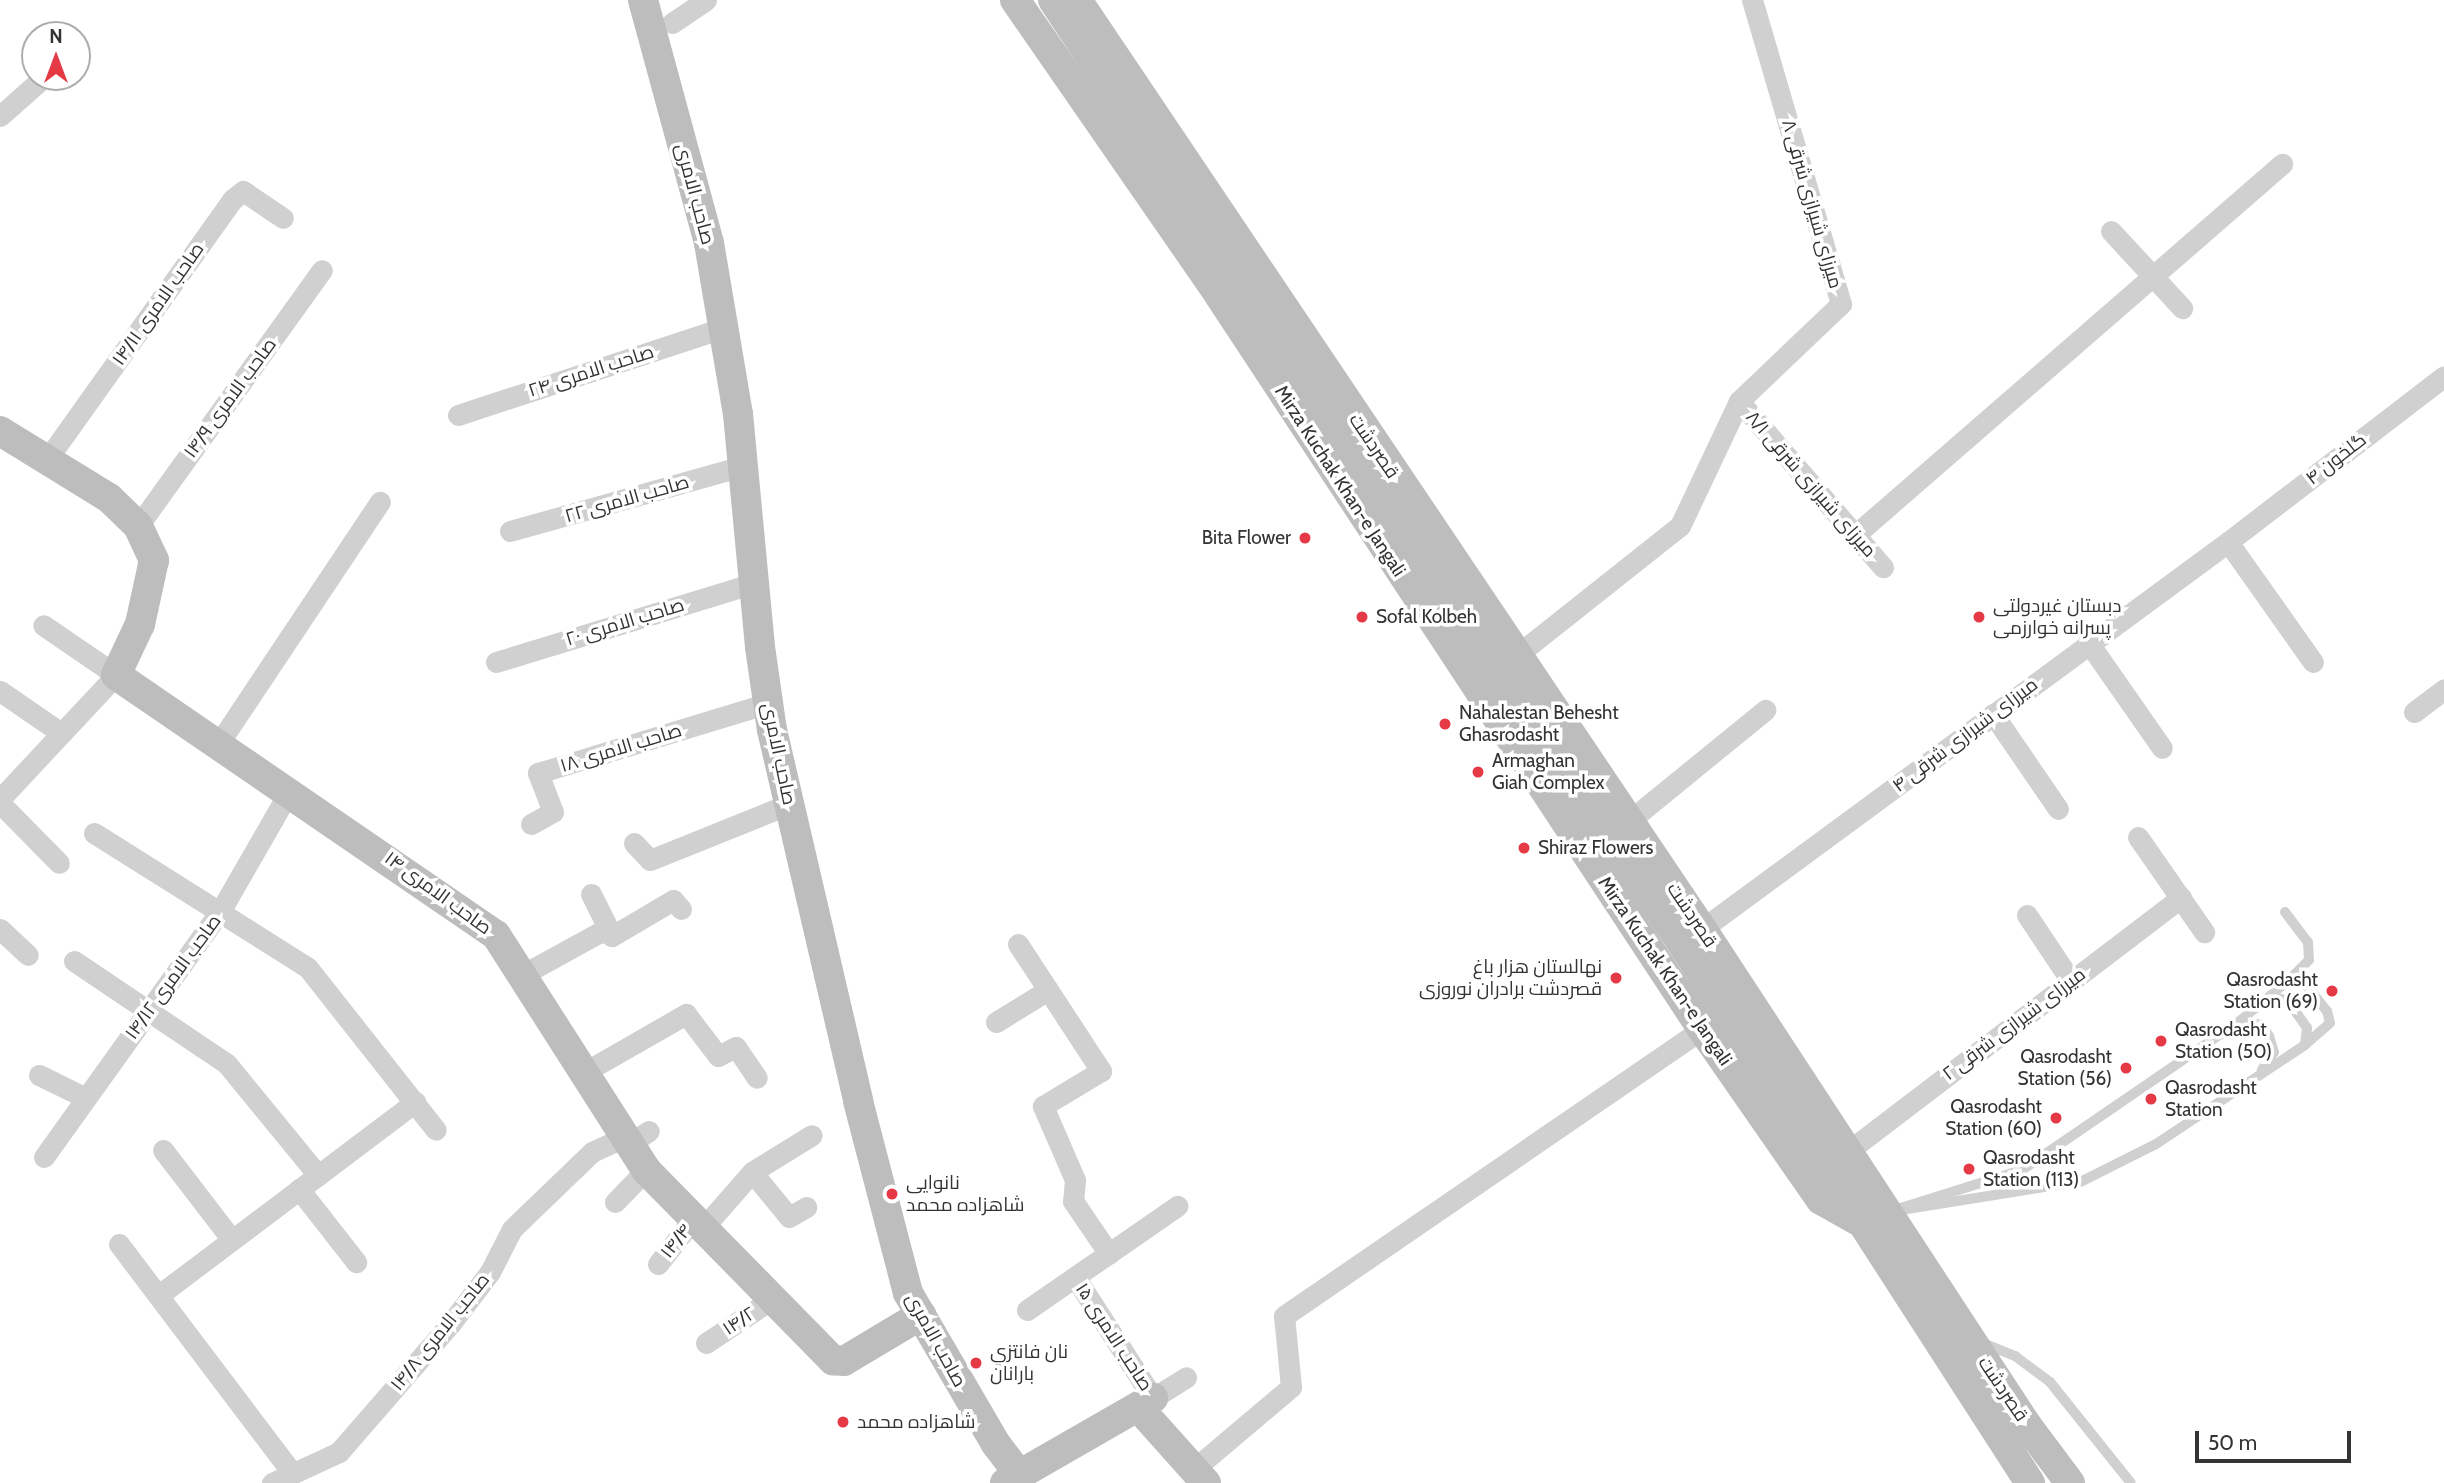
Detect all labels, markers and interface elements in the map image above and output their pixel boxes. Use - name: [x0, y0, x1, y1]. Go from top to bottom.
- north arrow: [21, 21, 91, 91]
- text: N: [49, 25, 63, 48]
- street label: ۸ میرزای شیرازی شرقی: [1777, 117, 1847, 291]
- street label: صاحب الامری: [671, 141, 719, 247]
- street label: ۱۴/۱۱ صاحب الامری: [107, 238, 209, 370]
- street label: ۱۴/۹ صاحب الامری: [179, 334, 281, 462]
- street label: ۲۴ صاحب الامری: [525, 340, 657, 402]
- street label: Mirza Kuchak Khan-e Jangali: [1270, 381, 1410, 581]
- street label: ۸/۱ میرزای شیرازی شرقی: [1741, 406, 1881, 562]
- street label: قصردشت: [1344, 409, 1404, 483]
- street label: ۴ گلخون: [2301, 428, 2371, 490]
- street label: ۲۲ صاحب الامری: [562, 470, 692, 528]
- place label: Bita Flower: [1202, 527, 1291, 549]
- marker: Bita Flower: [1297, 530, 1313, 546]
- street label: ۲۰ صاحب الامری: [563, 593, 687, 651]
- place label: دبستان غیردولتی پسرانه خوارزمی: [1993, 595, 2121, 639]
- place label: Sofal Kolbeh: [1376, 606, 1477, 628]
- marker: Sofal Kolbeh: [1354, 609, 1370, 625]
- marker: دبستان غیردولتی پسرانه خوارزمی: [1971, 609, 1987, 625]
- street label: ۴ میرزای شیرازی شرقی: [1888, 673, 2042, 797]
- street label: صاحب الامری: [757, 701, 801, 807]
- place label: Nahalestan Behesht Ghasrodasht: [1459, 702, 1619, 746]
- marker: Nahalestan Behesht Ghasrodasht: [1437, 716, 1453, 732]
- street label: ۱۸ صاحب الامری: [558, 719, 684, 777]
- place label: Armaghan Giah Complex: [1492, 750, 1605, 794]
- marker: Armaghan Giah Complex: [1470, 764, 1486, 780]
- place label: Shiraz Flowers: [1538, 837, 1653, 859]
- marker: Shiraz Flowers: [1516, 840, 1532, 856]
- street label: ۱۴ صاحب الامری: [380, 847, 496, 939]
- street label: Mirza Kuchak Khan-e Jangali: [1593, 872, 1737, 1070]
- street label: قصردشت: [1662, 878, 1722, 952]
- street label: ۱۴/۱۲ صاحب الامری: [120, 910, 226, 1044]
- place label: نهالستان هزار باغ قصردشت برادران نوروزی: [1419, 956, 1602, 1000]
- street label: ۲ میرزای شیرازی شرقی: [1938, 963, 2090, 1085]
- place label: Qasrodasht Station (69): [2223, 969, 2318, 1013]
- marker: نهالستان هزار باغ قصردشت برادران نوروزی: [1608, 970, 1624, 986]
- marker: Qasrodasht Station (69): [2324, 983, 2340, 999]
- place label: Qasrodasht Station (50): [2175, 1019, 2272, 1063]
- marker: Qasrodasht Station (50): [2153, 1033, 2169, 1049]
- place label: Qasrodasht Station (56): [2017, 1046, 2112, 1090]
- marker: Qasrodasht Station (56): [2118, 1060, 2134, 1076]
- place label: Qasrodasht Station: [2165, 1077, 2257, 1121]
- marker: Qasrodasht Station: [2143, 1091, 2159, 1107]
- place label: Qasrodasht Station (60): [1945, 1096, 2042, 1140]
- marker: Qasrodasht Station (60): [2048, 1110, 2064, 1126]
- place label: Qasrodasht Station (113): [1983, 1147, 2079, 1191]
- marker: Qasrodasht Station (113): [1961, 1161, 1977, 1177]
- place label: نانوایی شاهزاده محمد: [906, 1172, 1024, 1216]
- marker: نانوایی شاهزاده محمد: [884, 1186, 900, 1202]
- street label: ۱۴/۴: [656, 1219, 696, 1263]
- street label: صاحب الامری ۱۴/۸: [386, 1269, 494, 1395]
- street label: ۱۵ صاحب الامری: [1071, 1279, 1157, 1395]
- street label: صاحب الامری: [901, 1289, 971, 1391]
- street label: ۱۴/۲: [718, 1302, 760, 1340]
- place label: نان فانتزي بارانان: [990, 1341, 1068, 1385]
- street label: قصردشت: [1973, 1352, 2033, 1426]
- marker: نان فانتزي بارانان: [968, 1355, 984, 1371]
- place label: شاهزاده محمد: [857, 1411, 975, 1433]
- marker: شاهزاده محمد: [835, 1414, 851, 1430]
- scale bar: [2199, 1416, 2355, 1460]
- text: 50 m: [2208, 1430, 2257, 1455]

